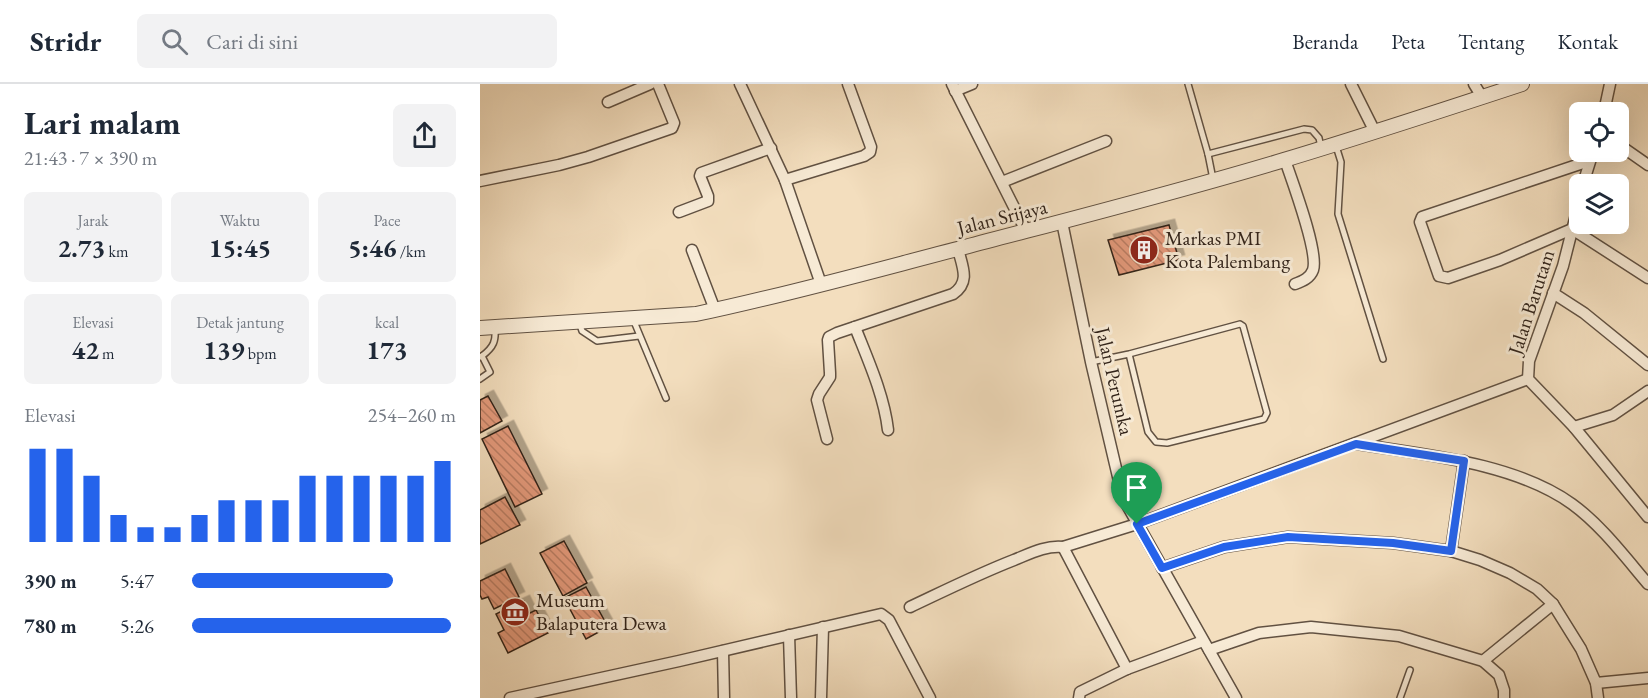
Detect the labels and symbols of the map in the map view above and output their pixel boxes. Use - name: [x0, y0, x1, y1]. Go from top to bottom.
- street label: Jalan Srijaya: [952, 193, 1050, 241]
- place label: Markas PMI Kota Palembang: [1165, 225, 1290, 274]
- building icon: Markas PMI Kota Palembang: [1128, 234, 1160, 266]
- street label: Jalan Barutam: [1501, 246, 1560, 360]
- street label: Jalan Perumka: [1089, 322, 1140, 438]
- pin: [1111, 462, 1162, 524]
- place label: Museum Balaputera Dewa: [536, 587, 666, 636]
- museum icon: Museum Balaputera Dewa: [499, 596, 531, 628]

